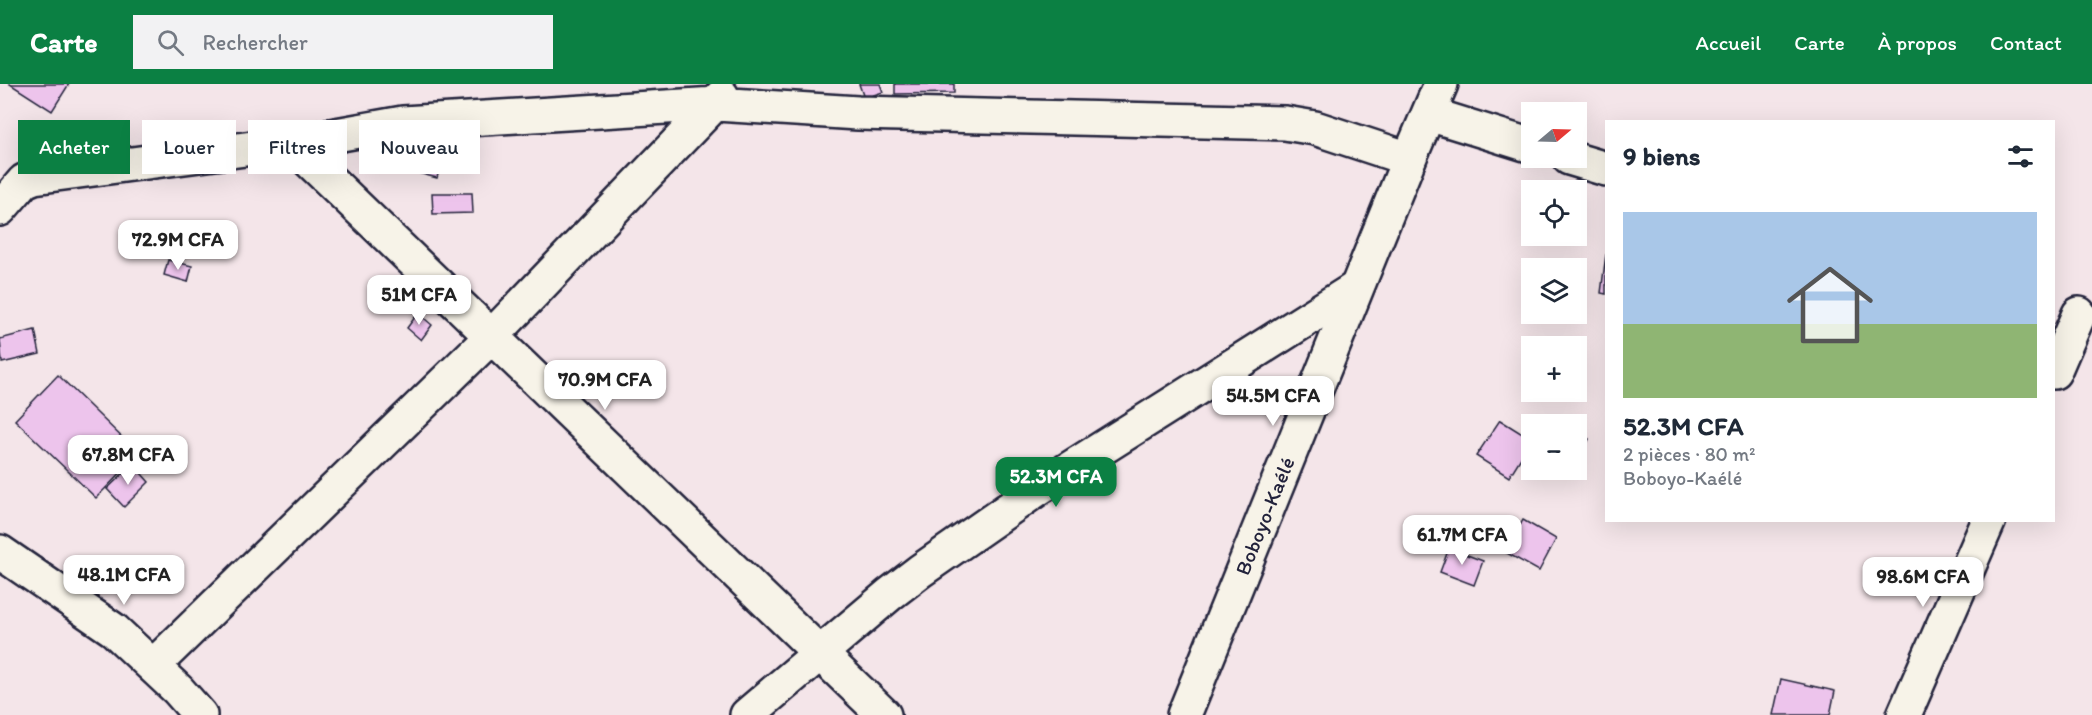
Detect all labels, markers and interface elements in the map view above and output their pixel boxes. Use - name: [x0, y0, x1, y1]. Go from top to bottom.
- search box: [133, 15, 553, 69]
- text: Carte: [30, 25, 97, 59]
- icon: search: [154, 26, 187, 59]
- text: Rechercher: [202, 29, 308, 56]
- text: Accueil: [1696, 30, 1761, 55]
- text: Carte: [1794, 30, 1845, 55]
- text: À propos: [1878, 30, 1957, 55]
- text: Contact: [1990, 30, 2062, 55]
- north arrow: [1521, 102, 1587, 168]
- map controls: [1521, 102, 1587, 480]
- chip: Acheter: [18, 120, 130, 174]
- chip: Louer: [142, 120, 236, 174]
- chip: Filtres: [248, 120, 347, 174]
- chip: Nouveau: [359, 120, 480, 174]
- text: 9 biens: [1623, 140, 1701, 172]
- icon: filters: [2004, 140, 2037, 173]
- button: locate: [1521, 180, 1587, 246]
- pin: 72.9M CFA: [109, 220, 247, 271]
- text: 72.9M CFA: [132, 227, 224, 251]
- icon: home: [1776, 251, 1884, 359]
- button: layers: [1521, 258, 1587, 324]
- pin: 51M CFA: [364, 275, 474, 326]
- text: 51M CFA: [381, 282, 457, 306]
- button: +: [1521, 336, 1587, 402]
- pin: 70.9M CFA: [536, 360, 674, 411]
- text: 70.9M CFA: [558, 367, 652, 391]
- pin: 54.5M CFA: [1204, 376, 1342, 427]
- text: 54.5M CFA: [1226, 383, 1320, 407]
- text: 52.3M CFA: [1623, 410, 1744, 442]
- button: −: [1521, 414, 1587, 480]
- pin: 67.8M CFA: [59, 435, 197, 486]
- text: 67.8M CFA: [82, 442, 174, 466]
- text: 2 pièces · 80 m²: [1623, 442, 1756, 466]
- street label: Boboyo-Kaélé: [1229, 453, 1300, 579]
- pin: 52.3M CFA: [987, 457, 1125, 508]
- text: 52.3M CFA: [1010, 464, 1102, 488]
- text: Boboyo-Kaélé: [1623, 466, 1742, 490]
- pin: 61.7M CFA: [1393, 515, 1531, 566]
- text: 61.7M CFA: [1417, 522, 1507, 546]
- pin: 48.1M CFA: [55, 555, 193, 606]
- pin: 98.6M CFA: [1854, 557, 1992, 608]
- text: 48.1M CFA: [77, 562, 171, 586]
- text: 98.6M CFA: [1877, 564, 1969, 588]

